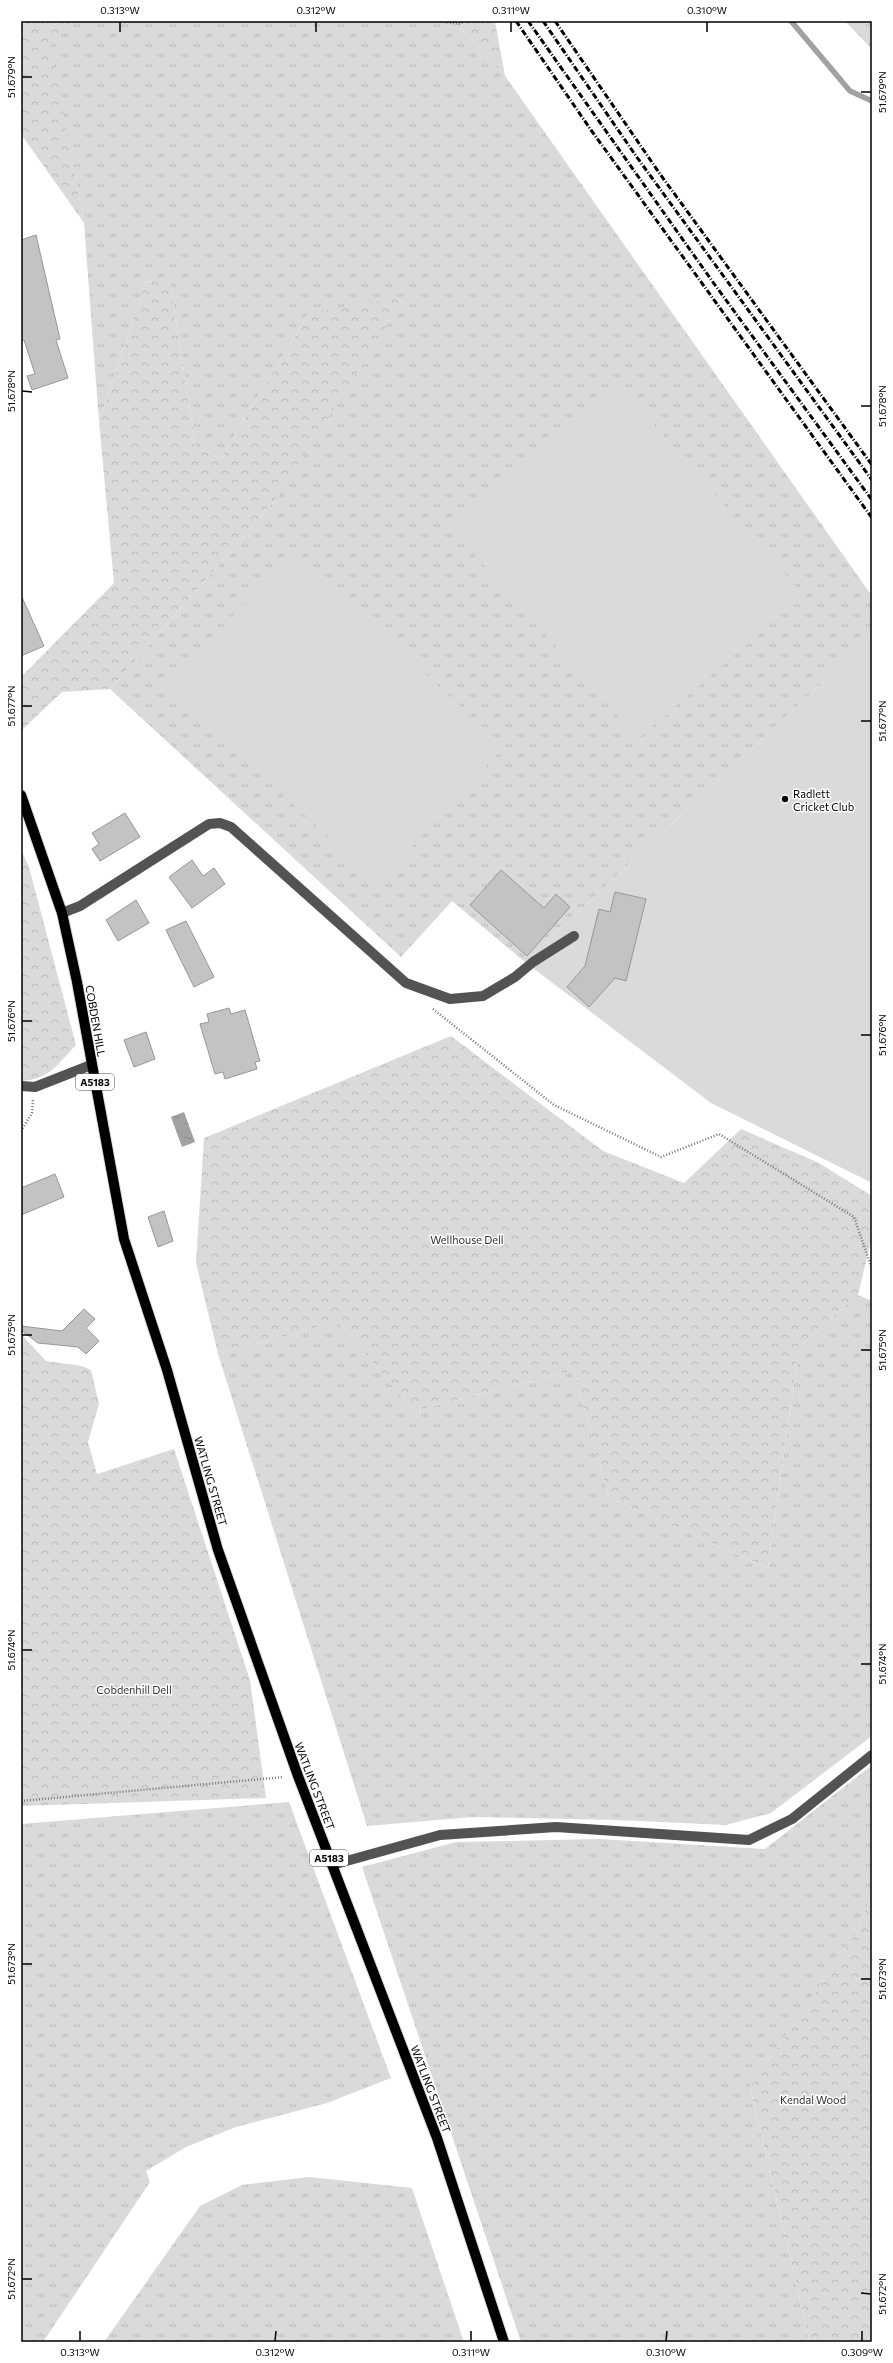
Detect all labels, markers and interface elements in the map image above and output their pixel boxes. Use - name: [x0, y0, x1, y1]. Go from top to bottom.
- text: 0.313°W: [100, 4, 140, 16]
- text: 0.312°W: [296, 4, 336, 16]
- text: 0.311°W: [492, 4, 530, 16]
- text: 0.310°W: [687, 4, 727, 16]
- text: 51.679°N: [5, 56, 17, 98]
- text: 51.679°N: [876, 71, 888, 113]
- text: 51.678°N: [5, 370, 17, 412]
- text: 51.678°N: [876, 385, 888, 427]
- text: 51.677°N: [5, 685, 17, 727]
- text: 51.677°N: [876, 700, 888, 742]
- place label: Radlett Cricket Club: [793, 787, 854, 813]
- marker: Radlett Cricket Club: [780, 794, 790, 804]
- street label: COBDEN HILL: [83, 984, 109, 1058]
- text: 51.676°N: [5, 1000, 17, 1042]
- text: 51.676°N: [876, 1014, 888, 1056]
- road number: A5183: [76, 1074, 114, 1090]
- park label: Wellhouse Dell: [430, 1233, 504, 1246]
- text: 51.675°N: [5, 1314, 17, 1356]
- text: 51.675°N: [876, 1329, 888, 1371]
- street label: WATLING STREET: [192, 1435, 230, 1527]
- text: 51.674°N: [5, 1629, 17, 1671]
- text: 51.674°N: [876, 1643, 888, 1685]
- park label: Cobdenhill Dell: [96, 1683, 172, 1696]
- street label: WATLING STREET: [292, 1740, 338, 1832]
- road number: A5183: [310, 1850, 348, 1866]
- text: 51.673°N: [5, 1943, 17, 1985]
- text: 51.673°N: [876, 1958, 888, 2000]
- street label: WATLING STREET: [408, 2043, 454, 2135]
- park label: Kendal Wood: [780, 2093, 846, 2106]
- text: 51.672°N: [5, 2258, 17, 2300]
- text: 51.672°N: [876, 2273, 888, 2315]
- text: 0.313°W: [60, 2346, 100, 2358]
- text: 0.312°W: [255, 2346, 295, 2358]
- text: 0.311°W: [452, 2346, 490, 2358]
- text: 0.310°W: [646, 2346, 686, 2358]
- text: 0.309°W: [841, 2346, 883, 2358]

